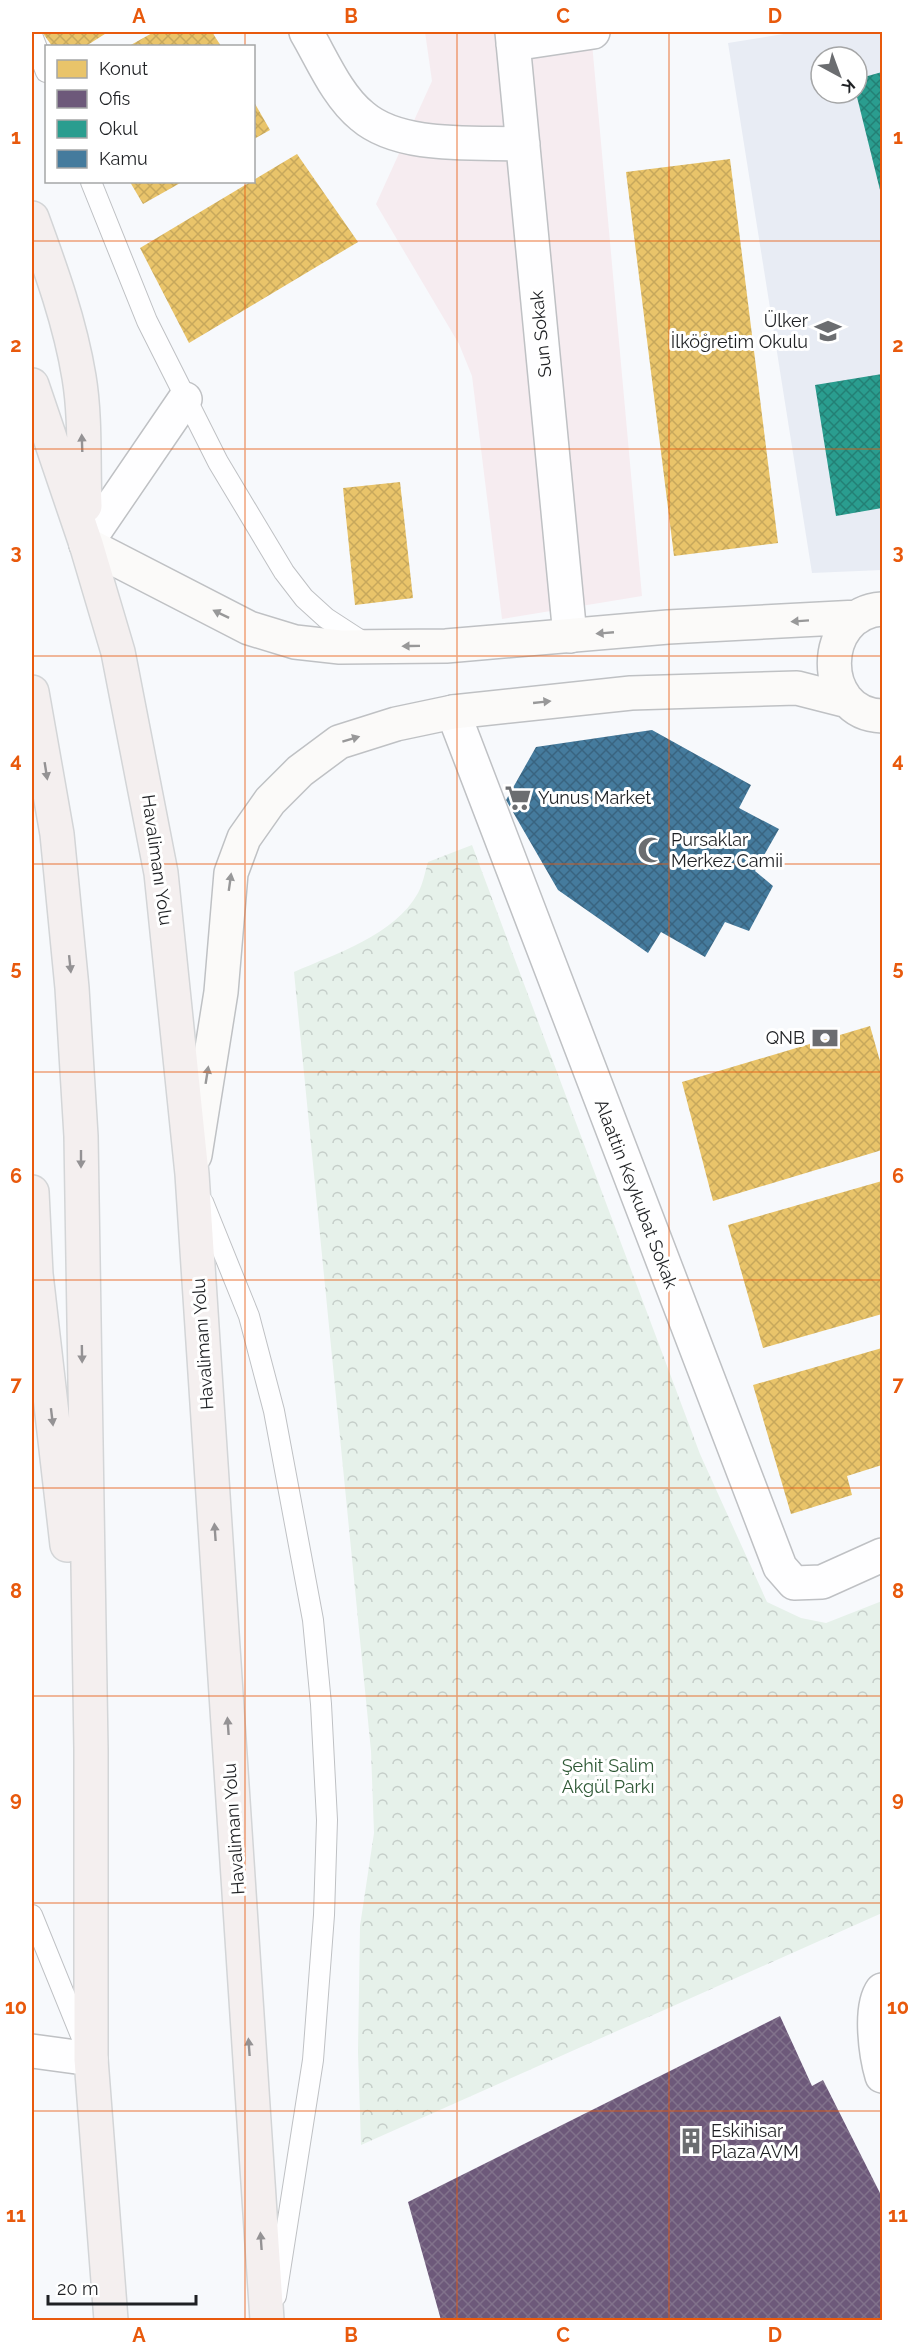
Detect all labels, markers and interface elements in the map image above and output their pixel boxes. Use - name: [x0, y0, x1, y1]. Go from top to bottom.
- text: A: [132, 4, 146, 28]
- text: B: [344, 4, 358, 28]
- text: C: [556, 4, 570, 28]
- text: D: [768, 4, 782, 28]
- legend: [45, 45, 255, 183]
- north arrow: [809, 45, 869, 105]
- text: Konut: [99, 58, 148, 79]
- text: K: [838, 75, 859, 97]
- text: Ofis: [99, 88, 131, 109]
- text: Okul: [99, 118, 138, 139]
- text: 1: [11, 125, 21, 149]
- text: 1: [893, 125, 903, 149]
- text: Kamu: [99, 148, 148, 169]
- street label: Sun Sokak: [525, 289, 556, 379]
- place label: Ülker İlköğretim Okulu: [671, 310, 809, 352]
- school or university icon: Ülker İlköğretim Okulu: [813, 316, 843, 346]
- text: 2: [10, 333, 22, 357]
- text: 2: [892, 333, 904, 357]
- one-way arrow: [78, 434, 87, 453]
- text: 3: [10, 540, 22, 564]
- text: 3: [892, 540, 904, 564]
- one-way arrow: [213, 610, 230, 619]
- one-way arrow: [790, 617, 809, 626]
- one-way arrow: [595, 628, 614, 638]
- one-way arrow: [401, 642, 420, 651]
- one-way arrow: [533, 698, 552, 707]
- one-way arrow: [342, 734, 360, 743]
- text: 4: [10, 748, 22, 772]
- text: 4: [892, 748, 904, 772]
- one-way arrow: [42, 761, 51, 780]
- supermarket icon: Yunus Market: [503, 783, 533, 813]
- place label: Yunus Market: [538, 787, 651, 808]
- street label: Havalimanı Yolu: [138, 793, 177, 927]
- place label: Pursaklar Merkez Camii: [671, 829, 783, 871]
- mosque icon: Pursaklar Merkez Camii: [636, 835, 666, 865]
- one-way arrow: [226, 872, 235, 891]
- one-way arrow: [65, 955, 75, 974]
- text: 5: [10, 956, 22, 980]
- text: 5: [892, 956, 904, 980]
- bank icon: QNB: [810, 1023, 840, 1053]
- place label: QNB: [766, 1027, 805, 1048]
- one-way arrow: [203, 1065, 212, 1084]
- street label: Alaattin Keykubat Sokak: [591, 1096, 682, 1292]
- one-way arrow: [76, 1149, 86, 1168]
- text: 6: [10, 1164, 22, 1188]
- text: 6: [892, 1164, 904, 1188]
- street label: Havalimanı Yolu: [187, 1278, 218, 1411]
- one-way arrow: [78, 1344, 87, 1363]
- text: 7: [10, 1372, 22, 1396]
- text: 7: [892, 1372, 904, 1396]
- one-way arrow: [48, 1408, 57, 1427]
- one-way arrow: [210, 1522, 220, 1541]
- text: 8: [10, 1579, 22, 1603]
- text: 8: [892, 1579, 904, 1603]
- one-way arrow: [223, 1717, 232, 1736]
- park label: Şehit Salim Akgül Parkı: [562, 1755, 654, 1797]
- street label: Havalimanı Yolu: [218, 1763, 249, 1896]
- text: 9: [10, 1787, 22, 1811]
- text: 9: [892, 1787, 904, 1811]
- text: 10: [5, 1995, 27, 2019]
- text: 10: [887, 1995, 909, 2019]
- one-way arrow: [244, 2037, 253, 2056]
- place label: Eskihisar Plaza AVM: [711, 2120, 799, 2162]
- building icon: Eskihisar Plaza AVM: [676, 2126, 706, 2156]
- text: 11: [6, 2203, 26, 2227]
- text: 11: [888, 2203, 908, 2227]
- one-way arrow: [257, 2232, 266, 2251]
- scale bar: [48, 2268, 196, 2306]
- text: 20 m: [57, 2278, 99, 2299]
- text: A: [132, 2323, 146, 2347]
- text: B: [344, 2323, 358, 2347]
- text: C: [556, 2323, 570, 2347]
- text: D: [768, 2323, 782, 2347]

